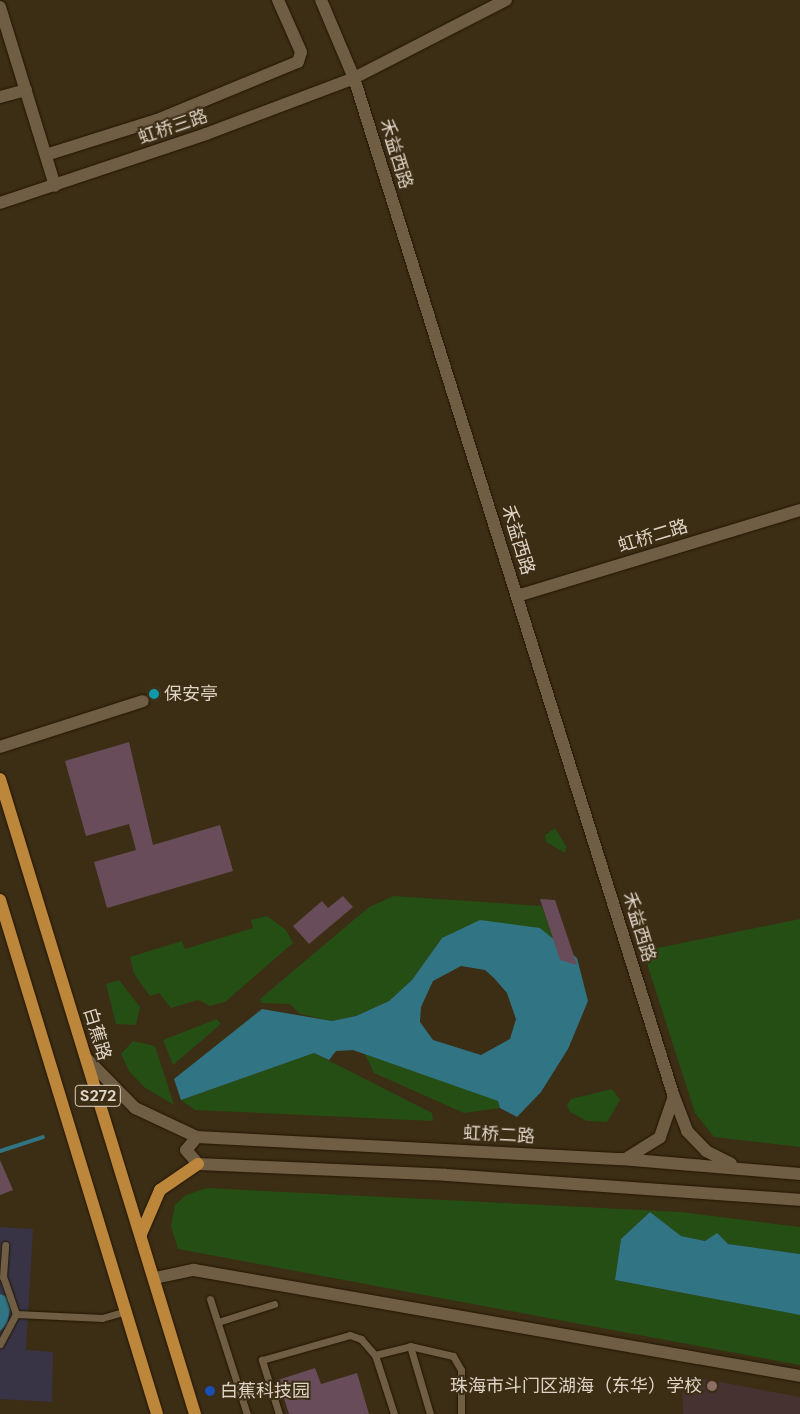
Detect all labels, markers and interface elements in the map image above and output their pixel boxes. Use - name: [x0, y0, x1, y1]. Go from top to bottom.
- street label: 虹桥三路: [135, 105, 211, 149]
- street label: 禾益西路: [375, 116, 417, 192]
- street label: 禾益西路: [497, 502, 539, 578]
- street label: 虹桥二路: [615, 515, 691, 557]
- place label: 保安亭: [164, 683, 218, 705]
- marker: 保安亭: [148, 688, 160, 700]
- street label: 禾益西路: [618, 889, 660, 965]
- street label: 白蕉路: [79, 1005, 115, 1063]
- road number: S272: [74, 1082, 122, 1110]
- street label: 虹桥二路: [462, 1122, 536, 1148]
- place label: 珠海市斗门区湖海（东华）学校: [450, 1375, 702, 1397]
- place label: 白蕉科技园: [220, 1380, 310, 1402]
- marker: 珠海市斗门区湖海（东华）学校: [706, 1380, 718, 1392]
- marker: 白蕉科技园: [204, 1385, 216, 1397]

